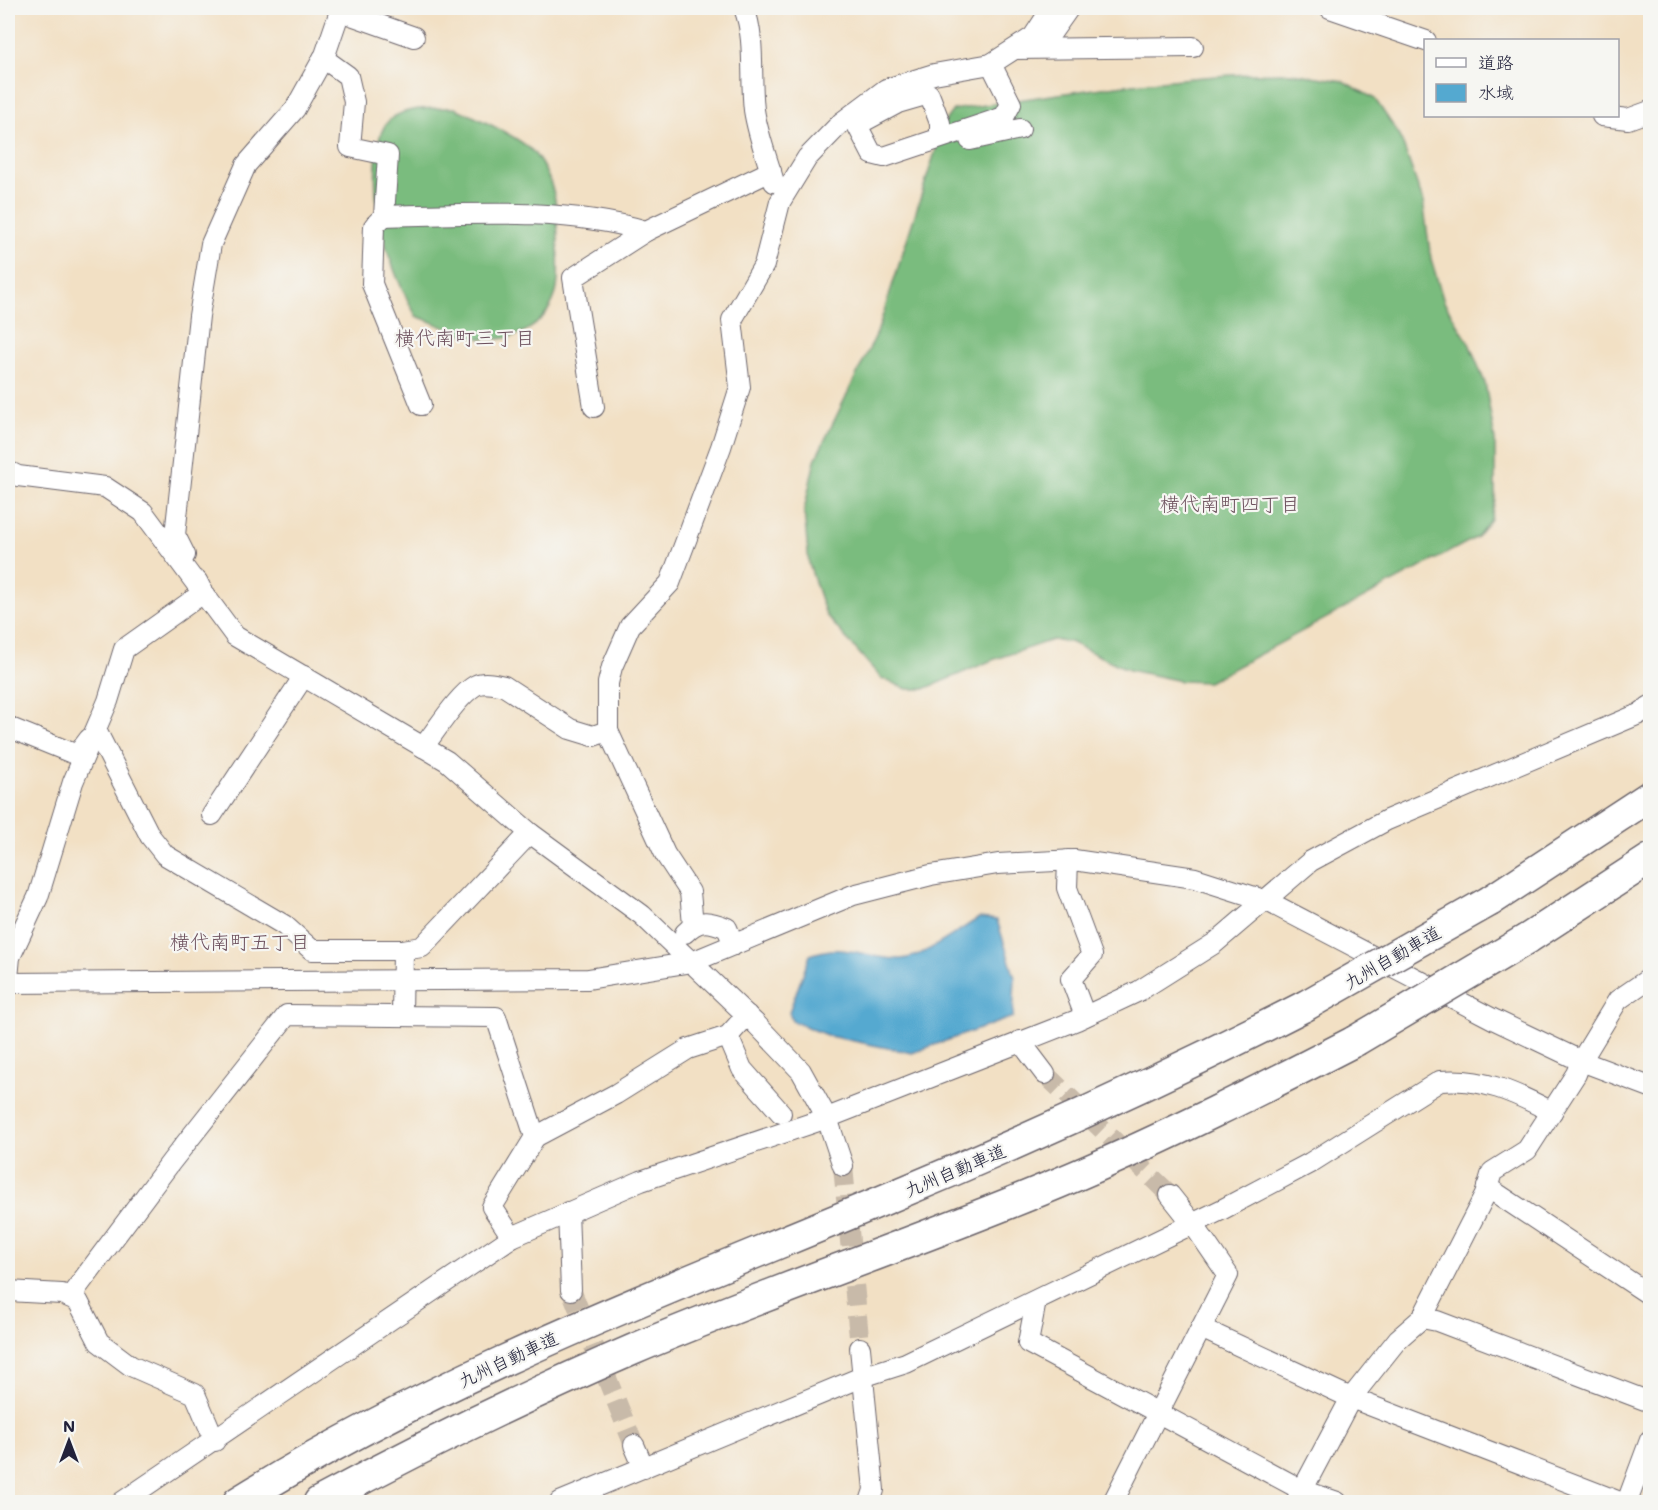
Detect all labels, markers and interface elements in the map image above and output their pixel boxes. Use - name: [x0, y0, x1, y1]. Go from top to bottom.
- legend: [1424, 39, 1619, 117]
- text: 道路: [1478, 50, 1514, 74]
- text: 水域: [1478, 80, 1514, 104]
- district label: 横代南町三丁目: [395, 324, 535, 350]
- district label: 横代南町四丁目: [1160, 490, 1300, 516]
- street label: 九州自動車道: [1339, 920, 1445, 994]
- district label: 横代南町五丁目: [170, 928, 310, 954]
- street label: 九州自動車道: [901, 1138, 1009, 1202]
- street label: 九州自動車道: [454, 1325, 562, 1393]
- north arrow: [39, 1411, 99, 1471]
- text: N: [63, 1415, 75, 1436]

